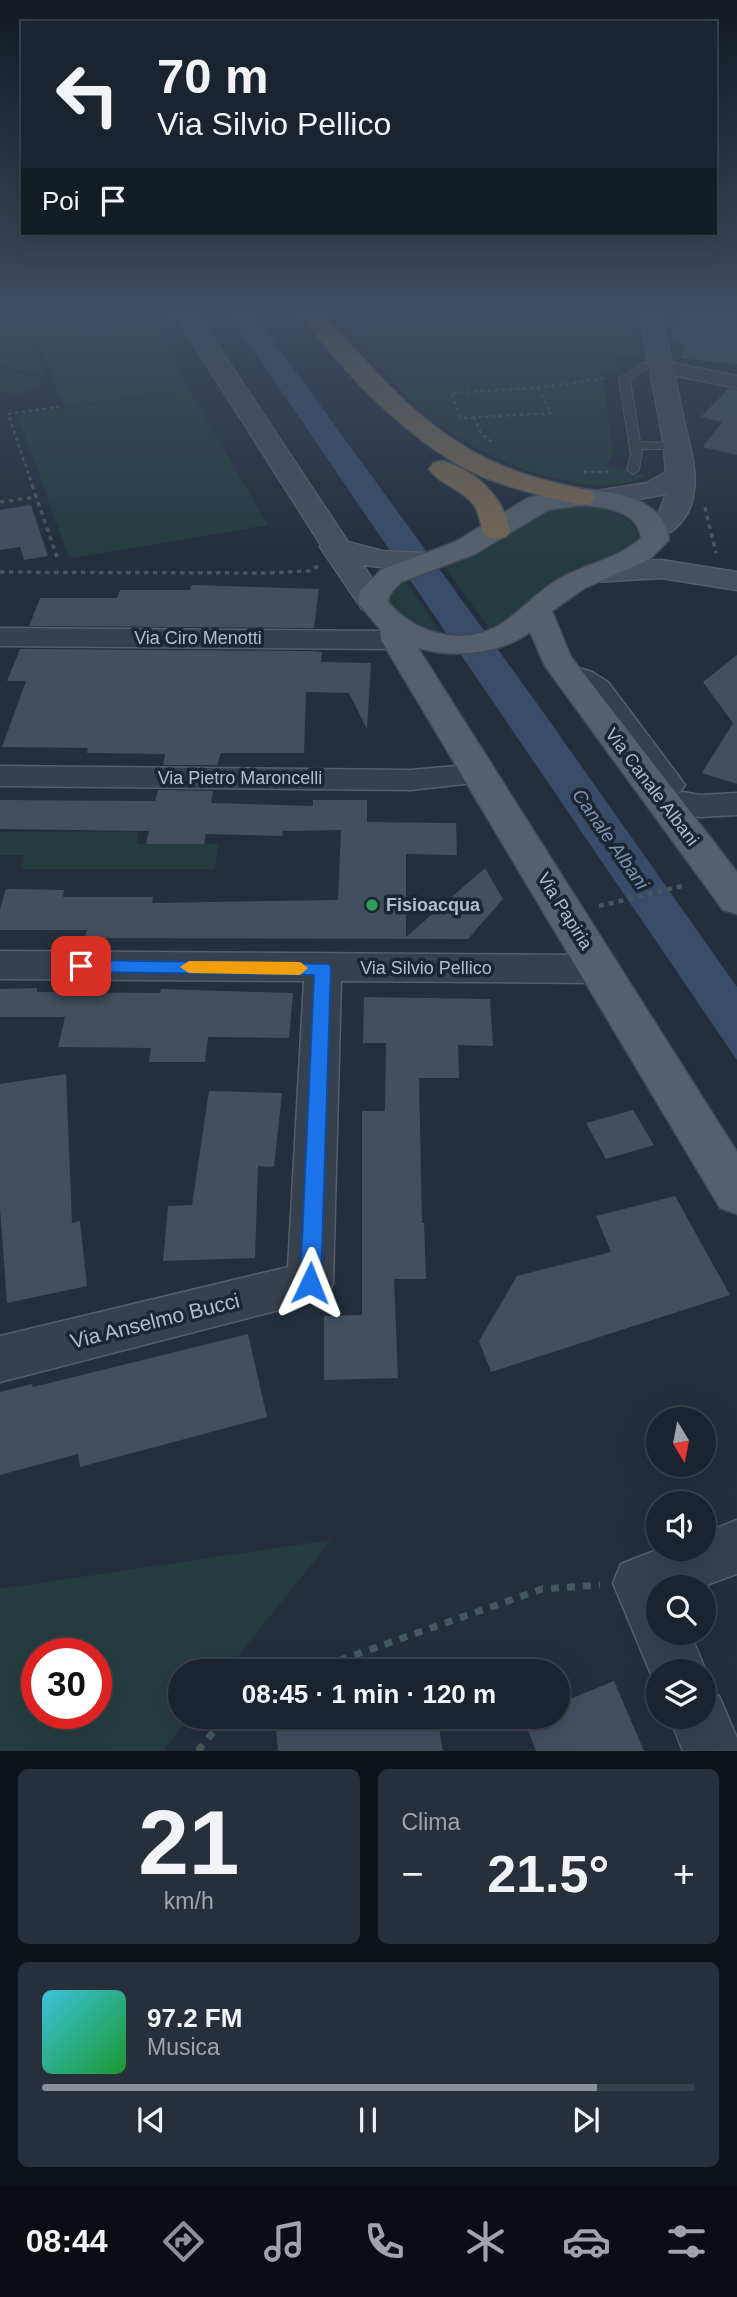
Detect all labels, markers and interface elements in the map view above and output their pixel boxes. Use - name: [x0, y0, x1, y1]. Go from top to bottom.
- icon: left: [42, 49, 133, 140]
- text: 70 m: [157, 49, 269, 103]
- text: Via Silvio Pellico: [157, 106, 391, 142]
- icon: arrive: [94, 182, 132, 220]
- text: Poi: [42, 186, 80, 216]
- street label: Via Ciro Menotti: [134, 628, 262, 648]
- street label: Via Canale Albani: [600, 723, 704, 851]
- street label: Via Pietro Maroncelli: [158, 768, 322, 788]
- water label: Canale Albani: [568, 784, 654, 894]
- street label: Via Papiria: [534, 869, 597, 954]
- place label: Fisioacqua: [386, 895, 481, 915]
- marker: Fisioacqua: [364, 897, 380, 913]
- pin: [51, 936, 111, 996]
- icon: arrive: [62, 947, 100, 985]
- street label: Via Silvio Pellico: [360, 958, 492, 978]
- position arrow: [273, 1246, 347, 1320]
- street label: Via Anselmo Bucci: [68, 1288, 242, 1353]
- north arrow: [646, 1407, 716, 1477]
- map controls: [646, 1407, 716, 1729]
- button: sound: [646, 1491, 716, 1561]
- button: search: [646, 1575, 716, 1645]
- speed limit sign: 30: [21, 1638, 112, 1729]
- button: layers: [646, 1659, 716, 1729]
- text: 08:45 · 1 min · 120 m: [242, 1679, 496, 1709]
- text: 21: [138, 1792, 239, 1893]
- text: Clima: [402, 1809, 460, 1835]
- text: 21.5°: [487, 1845, 609, 1903]
- text: −: [402, 1853, 424, 1895]
- text: +: [673, 1853, 695, 1895]
- text: km/h: [164, 1888, 214, 1914]
- text: 97.2 FM: [147, 2003, 242, 2033]
- text: Musica: [147, 2034, 220, 2060]
- icon: previous: [132, 2101, 170, 2139]
- icon: pause: [349, 2101, 387, 2139]
- icon: next: [567, 2101, 605, 2139]
- icon: directions: [159, 2217, 208, 2266]
- icon: music: [260, 2217, 309, 2266]
- icon: phone: [360, 2217, 409, 2266]
- icon: climate: [461, 2217, 510, 2266]
- icon: car: [562, 2217, 611, 2266]
- icon: filters: [662, 2217, 711, 2266]
- text: 08:44: [26, 2223, 108, 2259]

